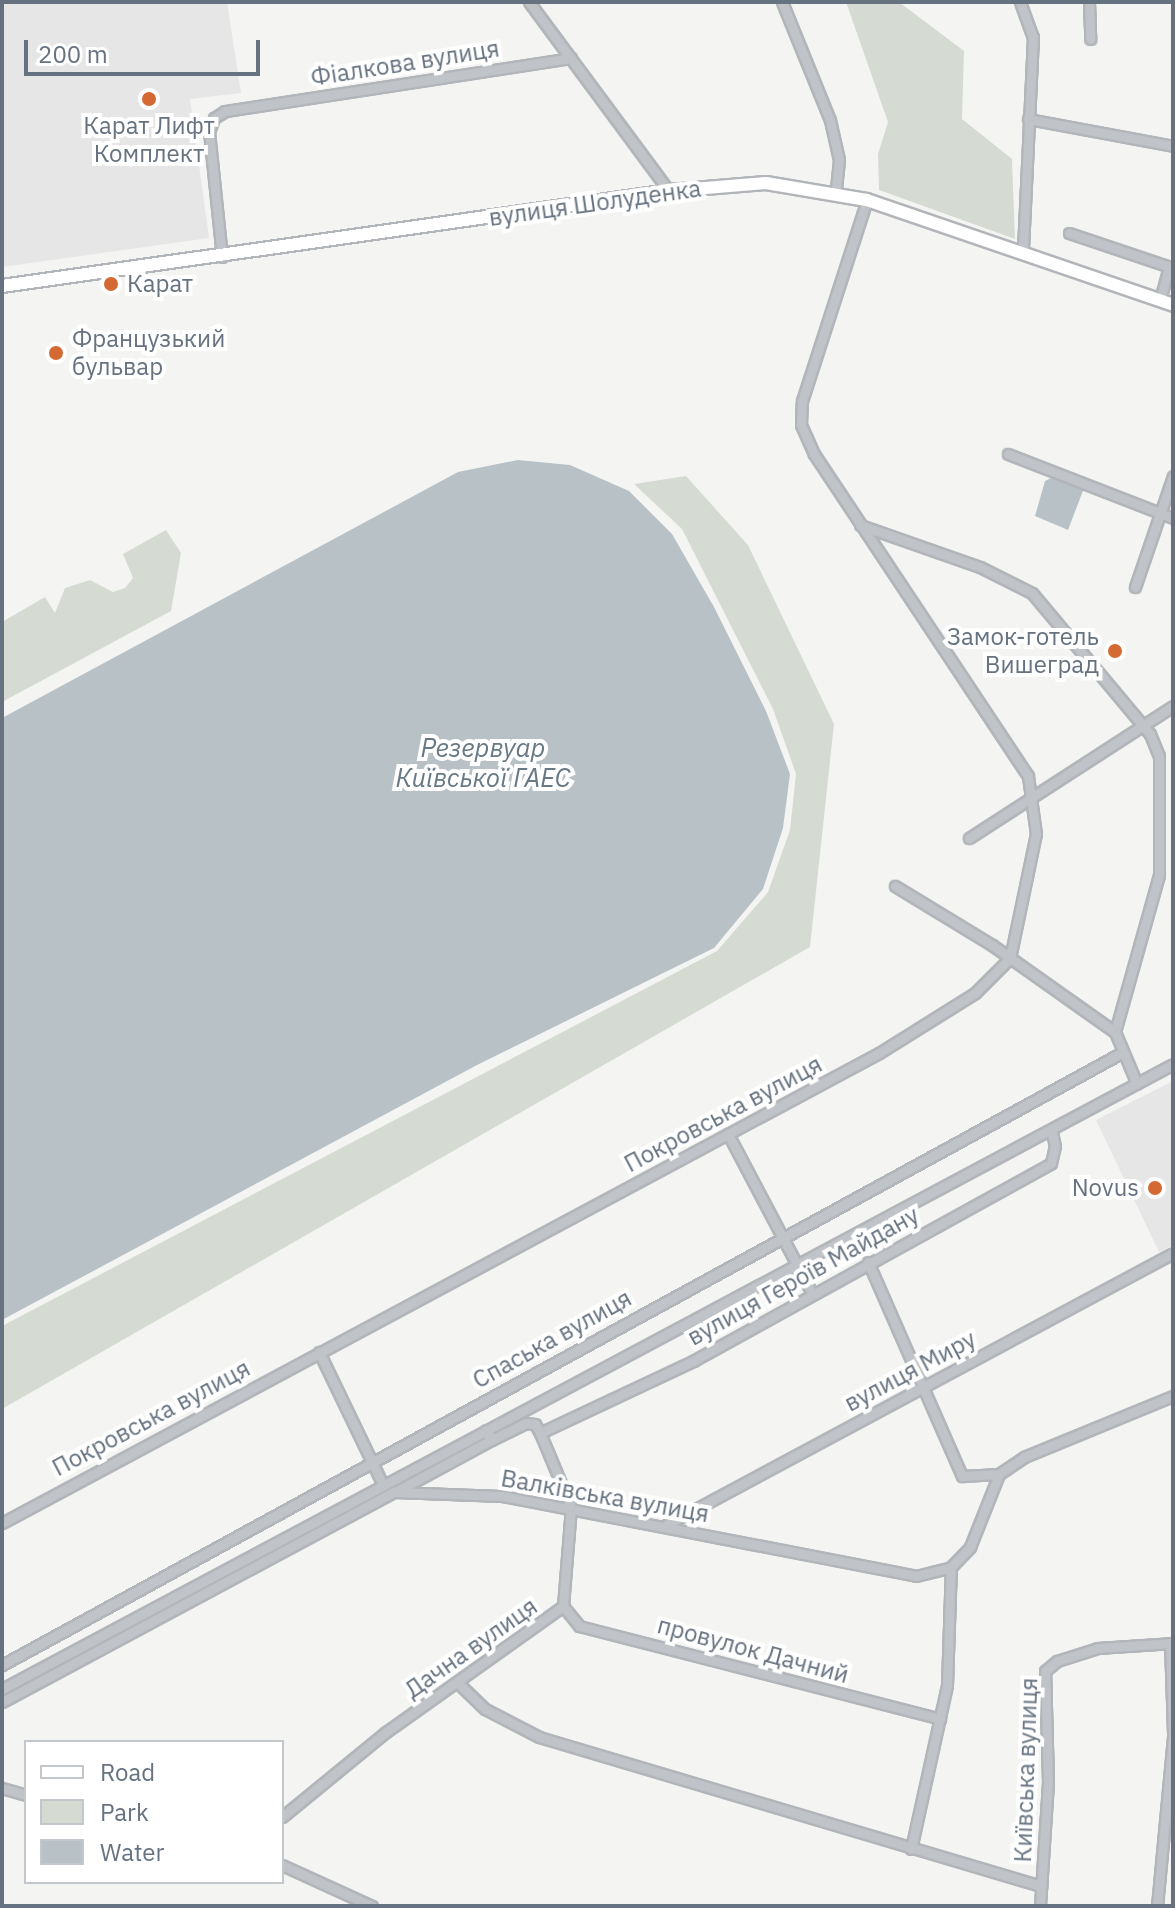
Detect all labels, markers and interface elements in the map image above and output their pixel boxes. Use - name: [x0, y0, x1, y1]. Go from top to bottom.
- scale bar: [28, 24, 264, 74]
- street label: Фіалкова вулиця: [309, 34, 501, 92]
- text: 200 m: [38, 38, 108, 70]
- marker: Карат Лифт Комплект: [140, 90, 158, 108]
- place label: Карат Лифт Комплект: [83, 112, 215, 168]
- street label: вулиця Шолуденка: [487, 174, 703, 232]
- place label: Карат: [127, 270, 193, 298]
- marker: Карат: [102, 275, 120, 293]
- place label: Французький бульвар: [72, 325, 225, 381]
- marker: Французький бульвар: [47, 344, 65, 362]
- place label: Замок-готель Вишеград: [947, 623, 1099, 679]
- marker: Замок-готель Вишеград: [1106, 642, 1124, 660]
- water label: Резервуар Київської ГАЕС: [396, 732, 570, 794]
- street label: Покровська вулиця: [619, 1050, 827, 1178]
- place label: Novus: [1072, 1174, 1139, 1202]
- marker: Novus: [1146, 1179, 1164, 1197]
- street label: вулиця Героїв Майдану: [682, 1200, 924, 1352]
- street label: Спаська вулиця: [468, 1283, 636, 1395]
- street label: вулиця Миру: [839, 1324, 981, 1418]
- street label: Покровська вулиця: [47, 1354, 255, 1482]
- street label: Валківська вулиця: [499, 1464, 711, 1528]
- street label: Дачна вулиця: [399, 1592, 543, 1704]
- street label: провулок Дачний: [654, 1611, 852, 1689]
- street label: Київська вулиця: [1008, 1677, 1044, 1863]
- legend: [24, 1740, 284, 1884]
- text: Road: [100, 1756, 155, 1788]
- text: Park: [100, 1796, 149, 1828]
- text: Water: [100, 1836, 164, 1868]

